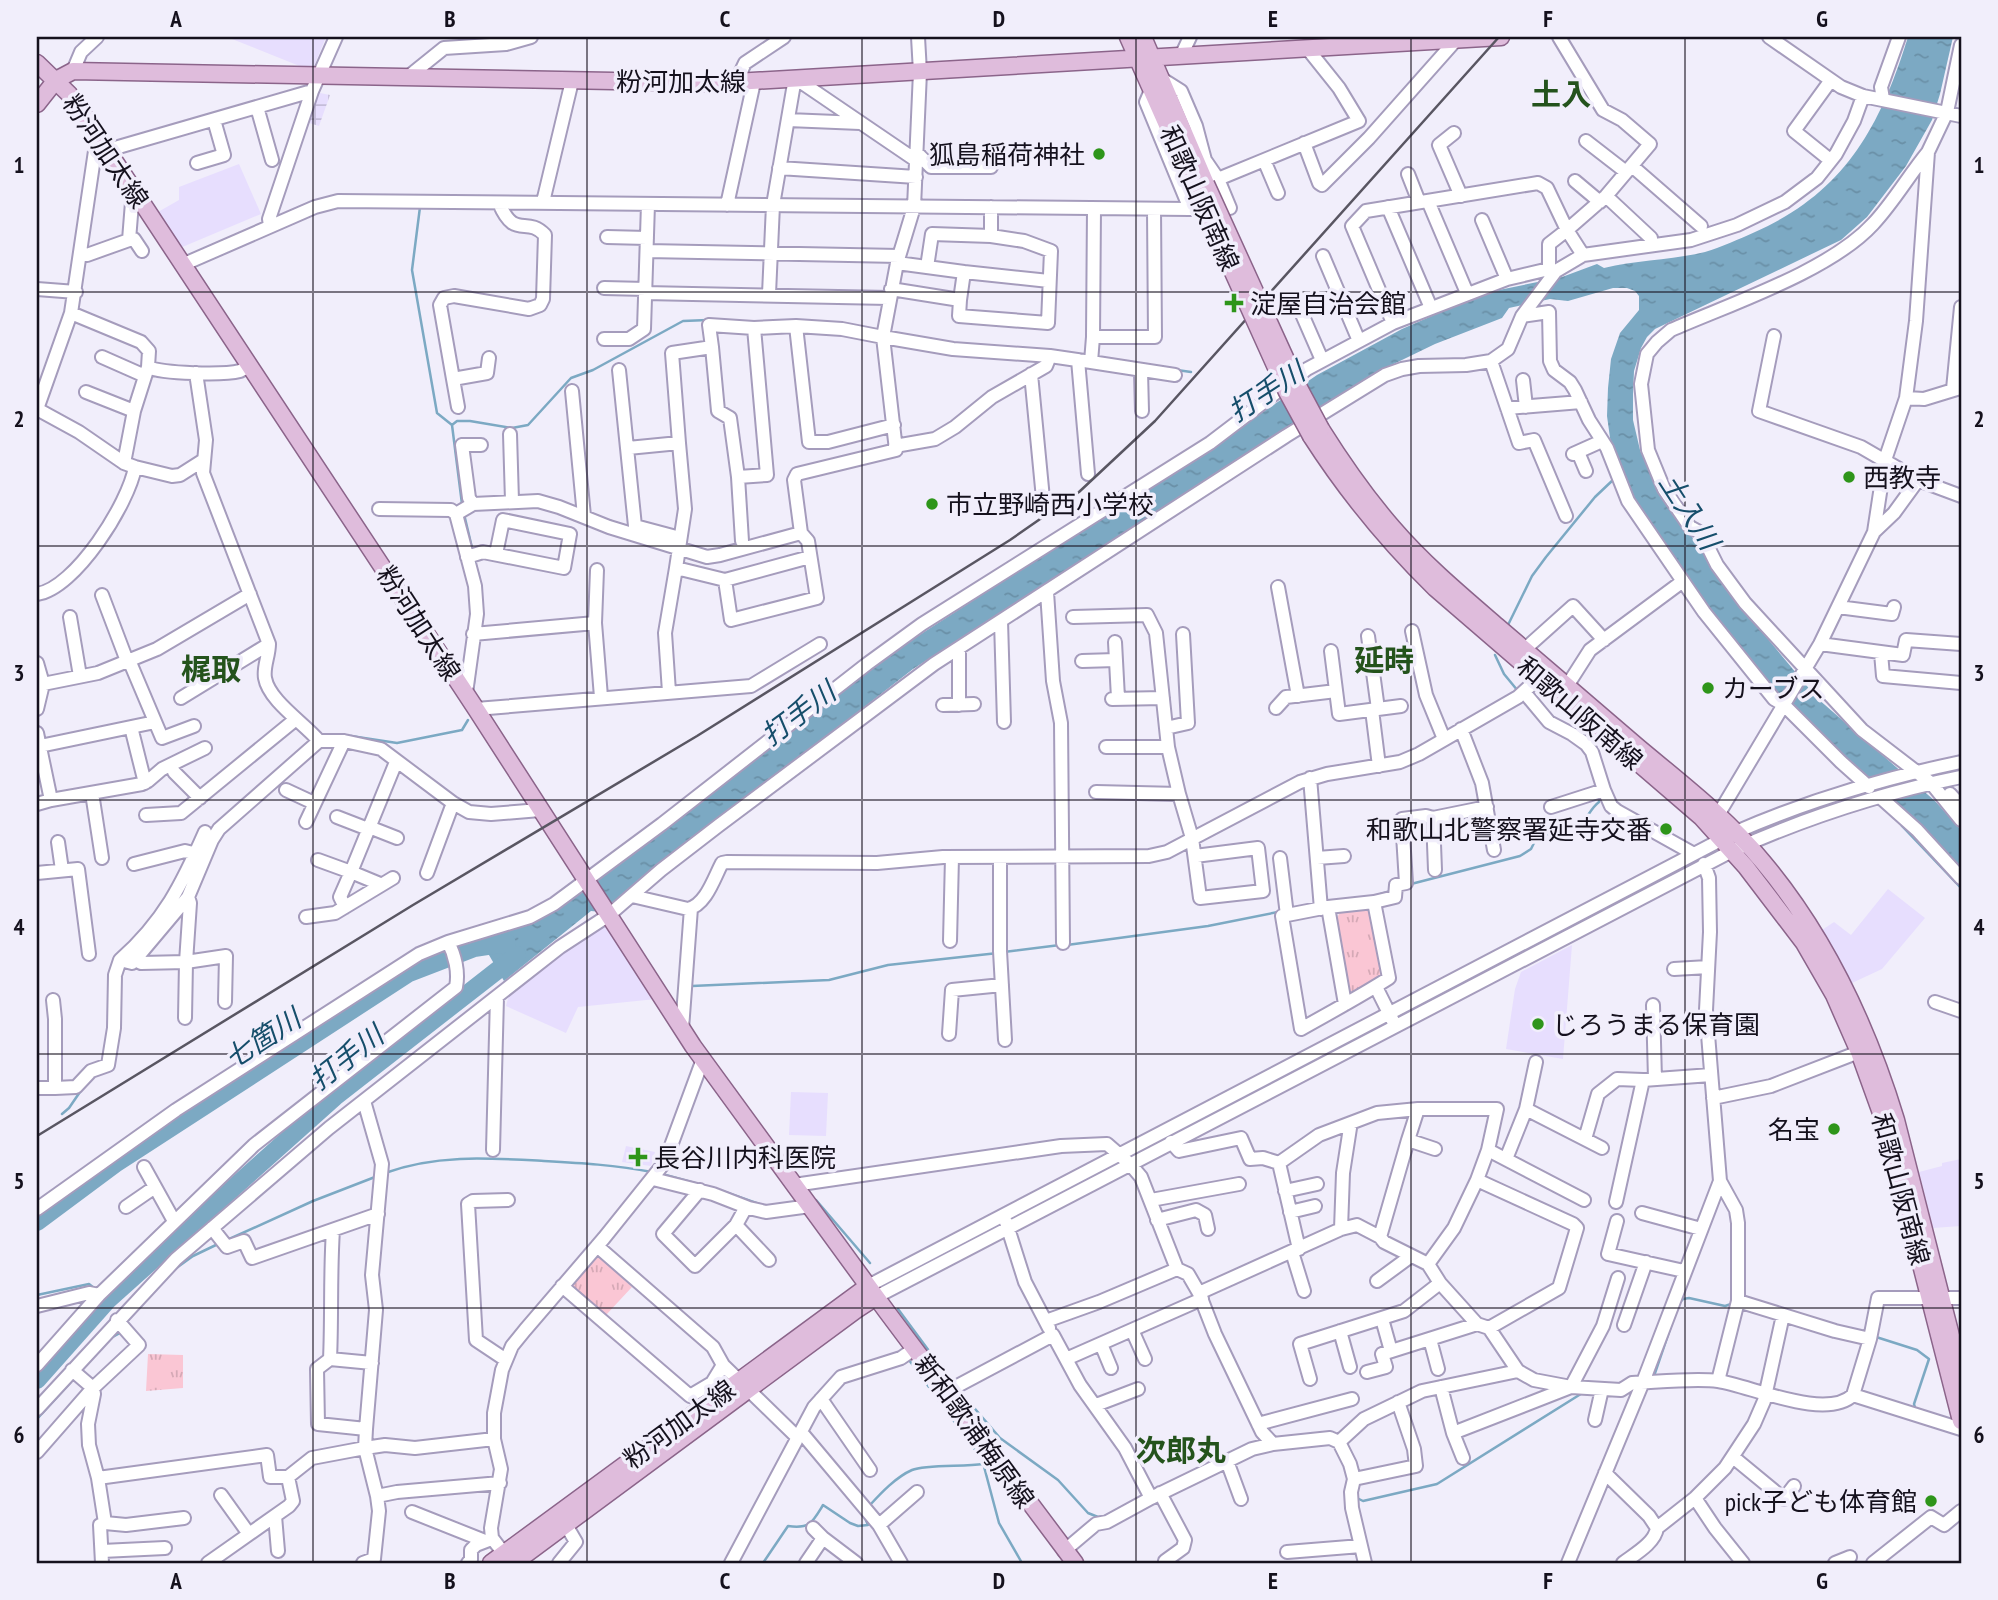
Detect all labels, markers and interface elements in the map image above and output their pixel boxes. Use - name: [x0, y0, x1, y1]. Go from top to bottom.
- text: A: [169, 4, 182, 33]
- text: B: [444, 4, 456, 33]
- text: C: [720, 4, 731, 33]
- text: D: [993, 4, 1005, 33]
- text: E: [1268, 4, 1278, 33]
- text: F: [1543, 4, 1553, 33]
- text: G: [1816, 4, 1828, 33]
- street label: 粉河加太線: [616, 65, 746, 98]
- district label: 土入: [1531, 74, 1591, 113]
- street label: 粉河加太線: [56, 88, 156, 214]
- street label: 和歌山阪南線: [1153, 120, 1247, 276]
- place label: 狐島稲荷神社: [929, 138, 1085, 171]
- marker: 狐島稲荷神社: [1091, 146, 1107, 162]
- text: 1: [14, 150, 25, 179]
- text: 1: [1974, 150, 1985, 179]
- place label: 淀屋自治会館: [1250, 287, 1406, 320]
- marker: 淀屋自治会館: [1224, 293, 1244, 313]
- water label: 打手川: [1221, 351, 1314, 429]
- text: 2: [14, 404, 25, 433]
- text: 2: [1974, 404, 1985, 433]
- place label: 西教寺: [1863, 461, 1941, 494]
- water label: 土入川: [1652, 466, 1730, 559]
- marker: 西教寺: [1841, 469, 1857, 485]
- place label: 市立野崎西小学校: [946, 488, 1154, 521]
- marker: 市立野崎西小学校: [924, 496, 940, 512]
- street label: 粉河加太線: [370, 559, 468, 687]
- district label: 延時: [1354, 640, 1414, 679]
- district label: 梶取: [181, 649, 241, 688]
- street label: 和歌山阪南線: [1510, 649, 1650, 777]
- text: 3: [14, 658, 25, 687]
- text: 3: [1974, 658, 1985, 687]
- water label: 打手川: [753, 671, 845, 753]
- place label: カーブス: [1722, 672, 1824, 705]
- marker: カーブス: [1700, 680, 1716, 696]
- place label: 和歌山北警察署延寺交番: [1366, 813, 1652, 846]
- marker: 和歌山北警察署延寺交番: [1658, 821, 1674, 837]
- text: 4: [14, 912, 25, 941]
- text: 4: [1974, 912, 1985, 941]
- water label: 七箇川: [217, 998, 310, 1076]
- place label: じろうまる保育園: [1552, 1008, 1760, 1041]
- water label: 打手川: [302, 1015, 393, 1097]
- marker: じろうまる保育園: [1530, 1016, 1546, 1032]
- street label: 和歌山阪南線: [1865, 1109, 1937, 1269]
- place label: 名宝: [1768, 1113, 1820, 1146]
- marker: 名宝: [1826, 1121, 1842, 1137]
- place label: 長谷川内科医院: [654, 1141, 836, 1174]
- marker: 長谷川内科医院: [628, 1147, 648, 1167]
- text: 5: [14, 1166, 25, 1195]
- text: 5: [1974, 1166, 1985, 1195]
- street label: 新和歌浦梅原線: [908, 1348, 1042, 1514]
- street label: 粉河加太線: [617, 1372, 741, 1476]
- text: 6: [14, 1420, 25, 1449]
- text: 6: [1974, 1420, 1985, 1449]
- district label: 次郎丸: [1136, 1430, 1226, 1469]
- place label: pick子ども体育館: [1725, 1485, 1917, 1518]
- marker: pick子ども体育館: [1923, 1493, 1939, 1509]
- text: A: [169, 1566, 182, 1595]
- text: B: [444, 1566, 456, 1595]
- text: C: [720, 1566, 731, 1595]
- text: D: [993, 1566, 1005, 1595]
- text: E: [1268, 1566, 1278, 1595]
- text: F: [1543, 1566, 1553, 1595]
- text: G: [1816, 1566, 1828, 1595]

